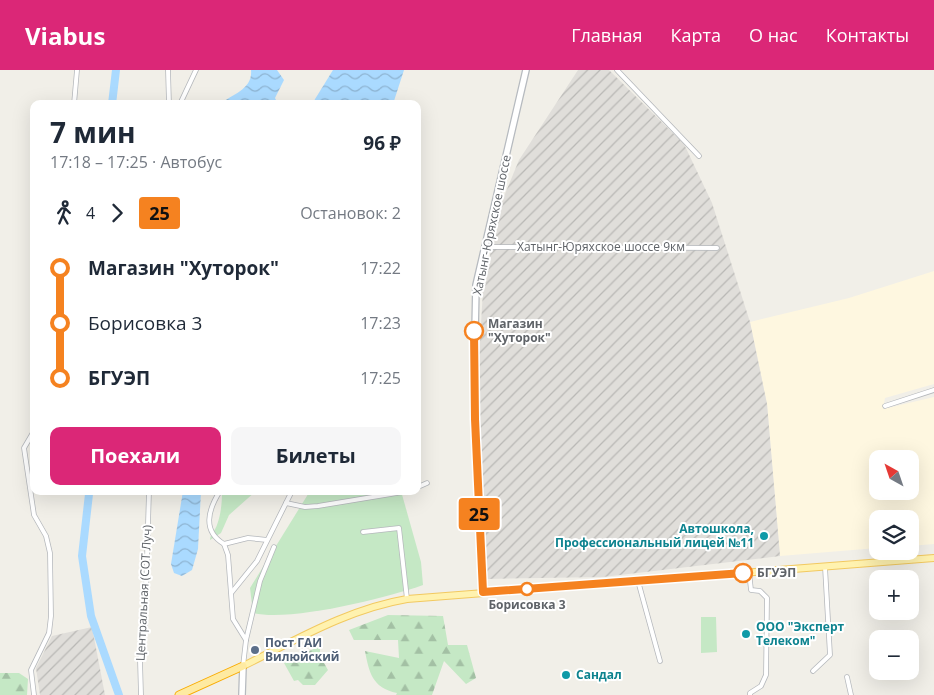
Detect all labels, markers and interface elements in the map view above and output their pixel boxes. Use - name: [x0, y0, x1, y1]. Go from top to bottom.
- text: Viabus: [25, 19, 105, 52]
- text: Главная: [571, 23, 643, 47]
- text: Карта: [671, 23, 721, 47]
- text: О нас: [749, 23, 798, 47]
- text: Контакты: [826, 23, 909, 47]
- text: 7 мин: [50, 113, 136, 151]
- text: 96 ₽: [363, 130, 401, 156]
- text: 17:18 – 17:25 · Автобус: [50, 151, 222, 173]
- street label: Хатынг-Юряхское шоссе: [468, 153, 515, 297]
- icon: walk: [50, 199, 78, 227]
- icon: forward: [103, 199, 131, 227]
- text: 25: [149, 201, 170, 225]
- text: 4: [86, 202, 95, 224]
- text: Остановок: 2: [300, 202, 401, 224]
- street label: Хатынг-Юряхское шоссе 9км: [517, 238, 685, 255]
- text: Магазин "Хуторок": [88, 255, 279, 281]
- text: 17:22: [360, 257, 401, 279]
- text: Борисовка 3: [88, 310, 202, 336]
- text: 17:23: [360, 312, 401, 334]
- place label: Магазин "Хуторок": [488, 315, 551, 346]
- marker: Магазин "Хуторок": [464, 321, 484, 341]
- text: БГУЭП: [88, 365, 150, 391]
- text: 17:25: [360, 367, 401, 389]
- button: Поехали: [50, 427, 221, 485]
- button: Билеты: [231, 427, 401, 485]
- north arrow: [869, 450, 919, 500]
- map controls: [869, 450, 919, 680]
- line badge: 25: [456, 498, 502, 530]
- text: 25: [469, 502, 489, 526]
- button: layers: [869, 510, 919, 560]
- place label: Автошкола, Профессиональный лицей №11: [555, 520, 754, 551]
- street label: Центральная (СОТ Луч): [131, 524, 156, 661]
- marker: Автошкола, Профессиональный лицей №11: [758, 530, 770, 542]
- marker: БГУЭП: [733, 563, 753, 583]
- place label: БГУЭП: [757, 564, 796, 581]
- button: +: [869, 570, 919, 620]
- marker: Борисовка 3: [520, 582, 534, 596]
- place label: Борисовка 3: [488, 596, 566, 613]
- place label: ООО "Эксперт Телеком": [756, 618, 844, 649]
- marker: ООО "Эксперт Телеком": [740, 628, 752, 640]
- button: −: [869, 630, 919, 680]
- place label: Пост ГАИ Вилюйский: [265, 634, 340, 665]
- marker: Пост ГАИ Вилюйский: [249, 644, 261, 656]
- place label: Сандал: [576, 666, 622, 683]
- marker: Сандал: [560, 669, 572, 681]

